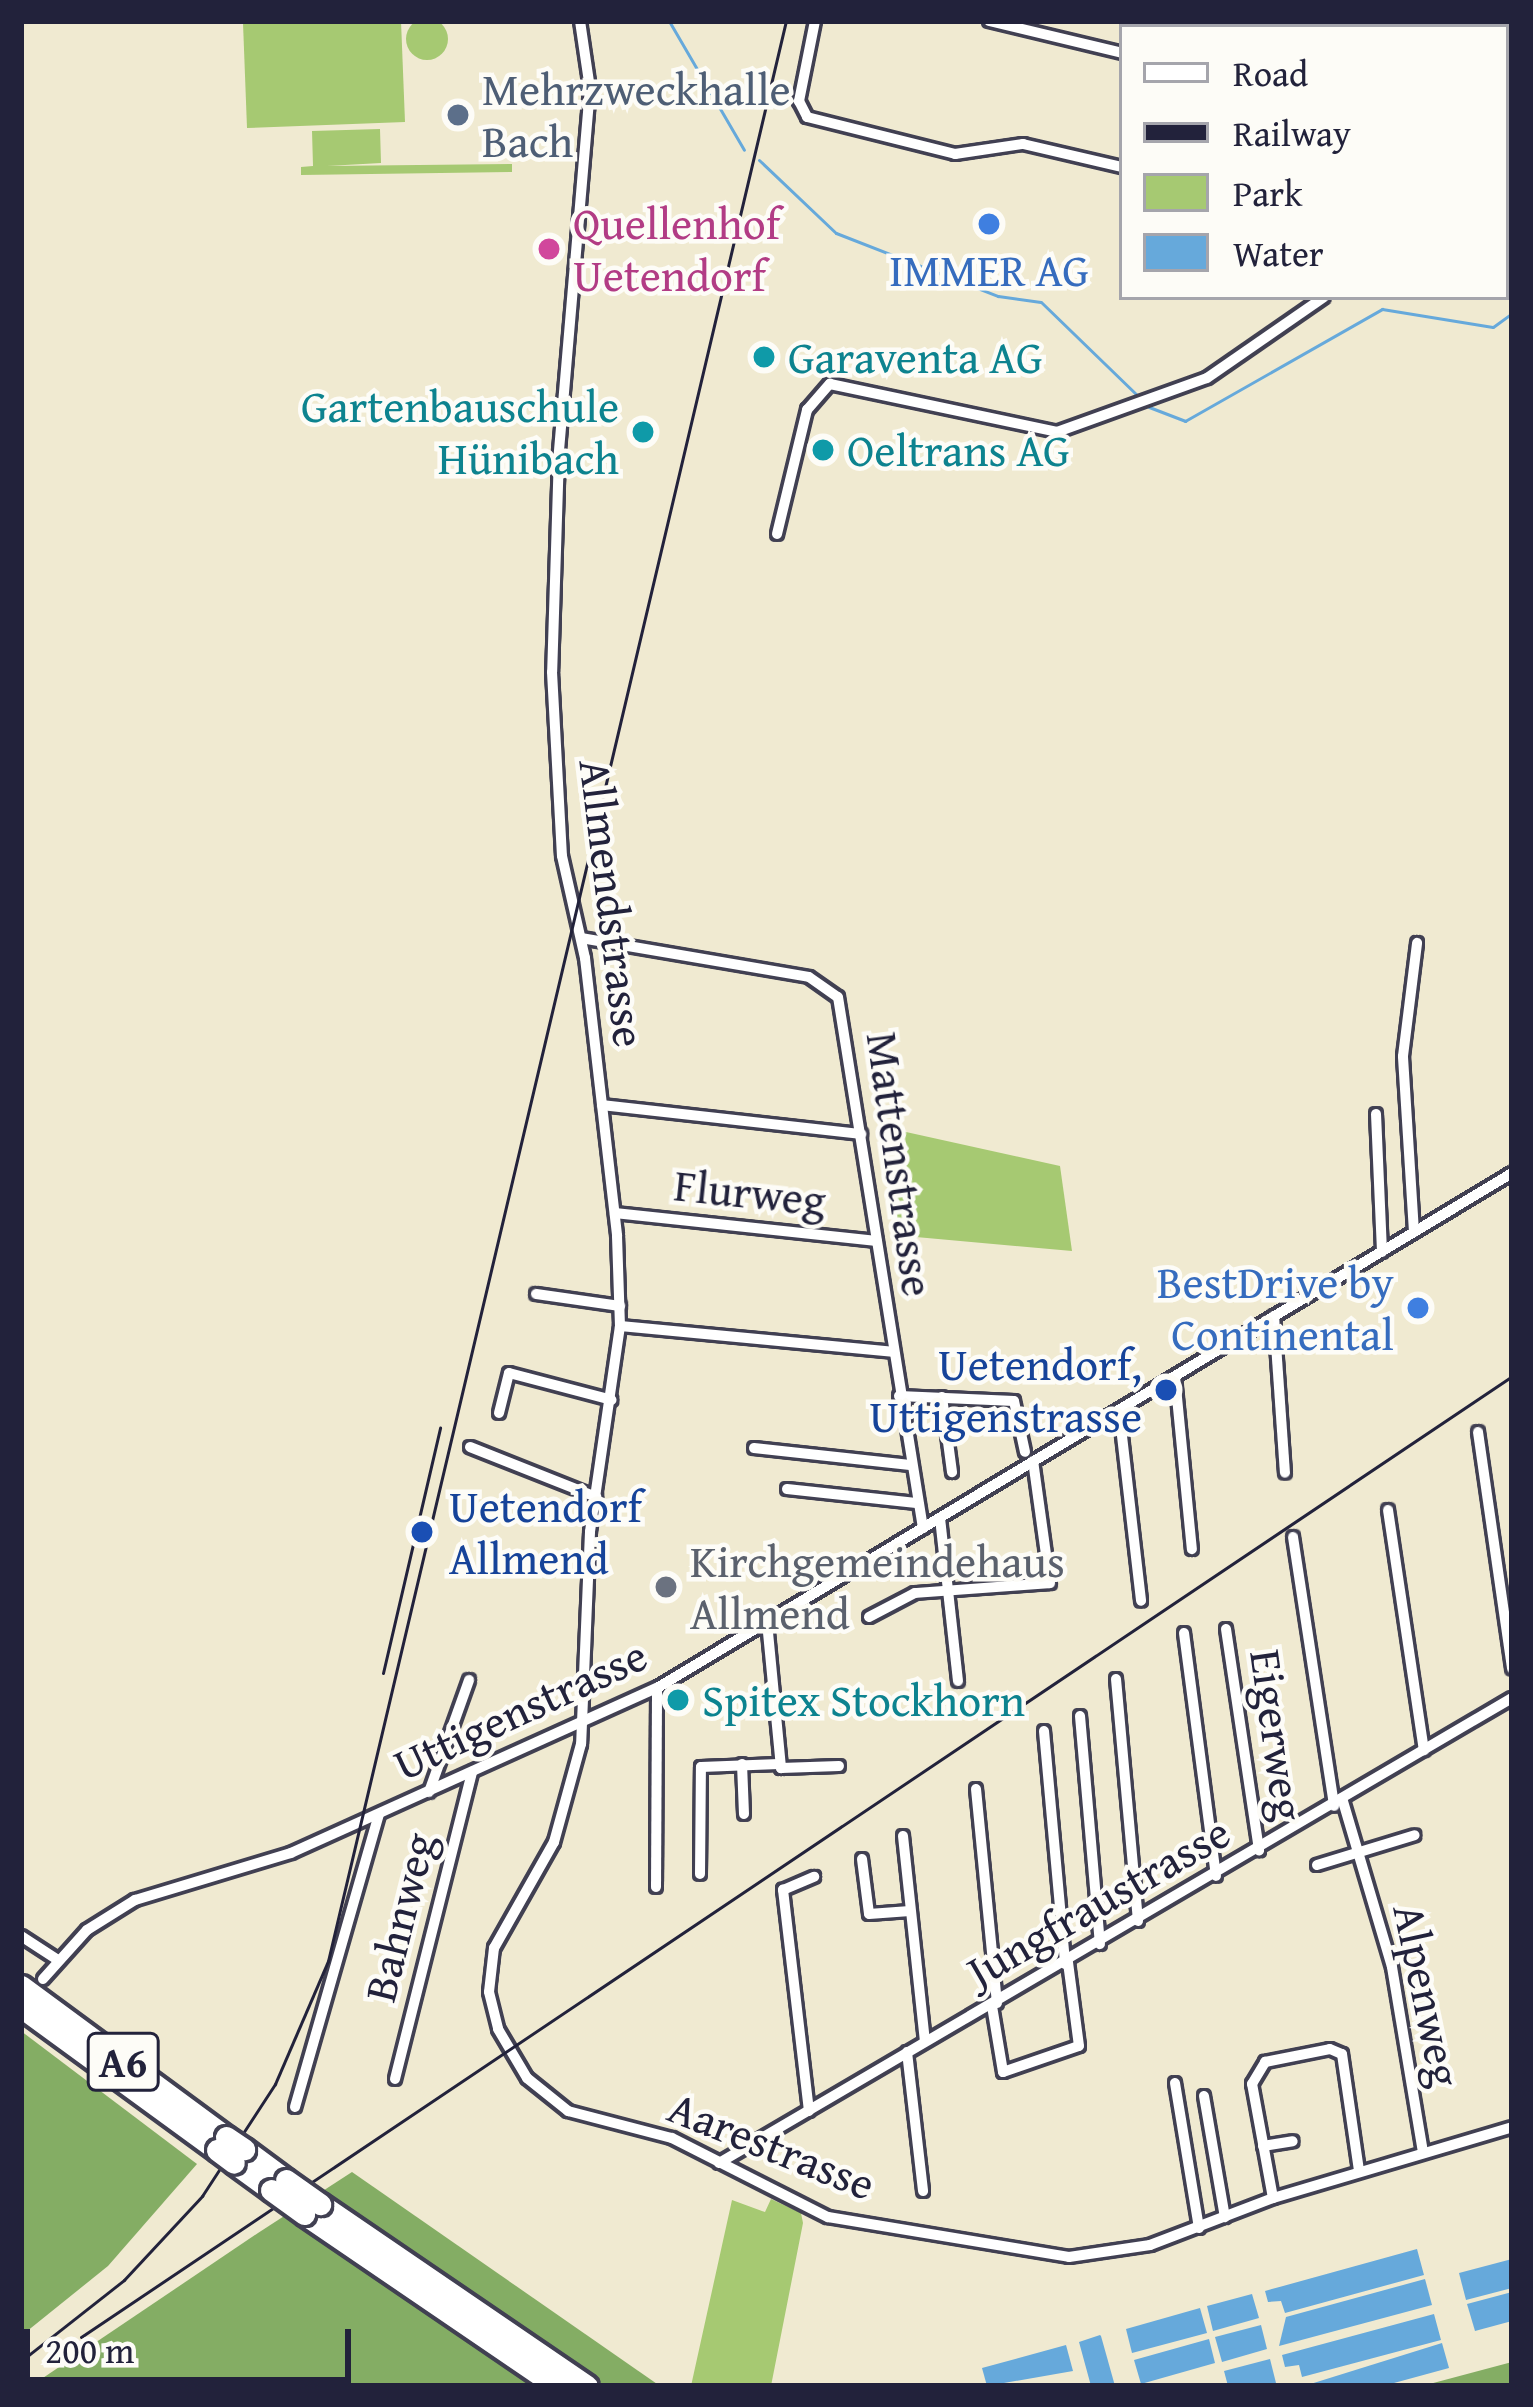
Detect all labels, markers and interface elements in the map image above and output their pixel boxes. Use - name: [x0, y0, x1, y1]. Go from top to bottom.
- legend: [1119, 24, 1509, 300]
- text: Road: [1233, 46, 1308, 99]
- place label: Mehrzweckhalle Bach: [482, 62, 791, 168]
- marker: Mehrzweckhalle Bach: [445, 102, 471, 128]
- text: Railway: [1233, 106, 1351, 159]
- text: Park: [1233, 166, 1303, 219]
- place label: Quellenhof Uetendorf: [573, 196, 780, 302]
- marker: IMMER AG: [976, 211, 1002, 237]
- text: Water: [1233, 226, 1324, 279]
- marker: Quellenhof Uetendorf: [536, 236, 562, 262]
- place label: IMMER AG: [889, 243, 1089, 297]
- place label: Garaventa AG: [788, 330, 1042, 384]
- marker: Garaventa AG: [751, 344, 777, 370]
- place label: Gartenbauschule Hünibach: [301, 379, 619, 485]
- marker: Gartenbauschule Hünibach: [630, 419, 656, 445]
- place label: Oeltrans AG: [847, 423, 1070, 477]
- marker: Oeltrans AG: [810, 437, 836, 463]
- street label: Allmendstrasse: [569, 756, 657, 1050]
- street label: Mattenstrasse: [856, 1028, 946, 1300]
- street label: Flurweg: [672, 1157, 828, 1227]
- place label: BestDrive by Continental: [1157, 1255, 1394, 1361]
- marker: BestDrive by Continental: [1405, 1295, 1431, 1321]
- place label: Uetendorf, Uttigenstrasse: [869, 1337, 1142, 1443]
- marker: Uetendorf, Uttigenstrasse: [1153, 1377, 1179, 1403]
- place label: Uetendorf Allmend: [449, 1479, 642, 1585]
- marker: Uetendorf Allmend: [406, 1516, 438, 1548]
- place label: Kirchgemeindehaus Allmend: [690, 1534, 1065, 1640]
- marker: Kirchgemeindehaus Allmend: [653, 1574, 679, 1600]
- street label: Uttigenstrasse: [385, 1627, 655, 1791]
- street label: Eigerweg: [1239, 1646, 1317, 1824]
- place label: Spitex Stockhorn: [702, 1673, 1025, 1727]
- marker: Spitex Stockhorn: [665, 1687, 691, 1713]
- street label: Jungfraustrasse: [957, 1804, 1239, 1998]
- street label: Bahnweg: [352, 1827, 446, 2007]
- street label: Alpenweg: [1382, 1899, 1474, 2091]
- road number: A6: [84, 2026, 162, 2098]
- street label: Aarestrasse: [661, 2079, 883, 2211]
- scale bar: [30, 2305, 357, 2379]
- text: 200 m: [45, 2323, 134, 2376]

